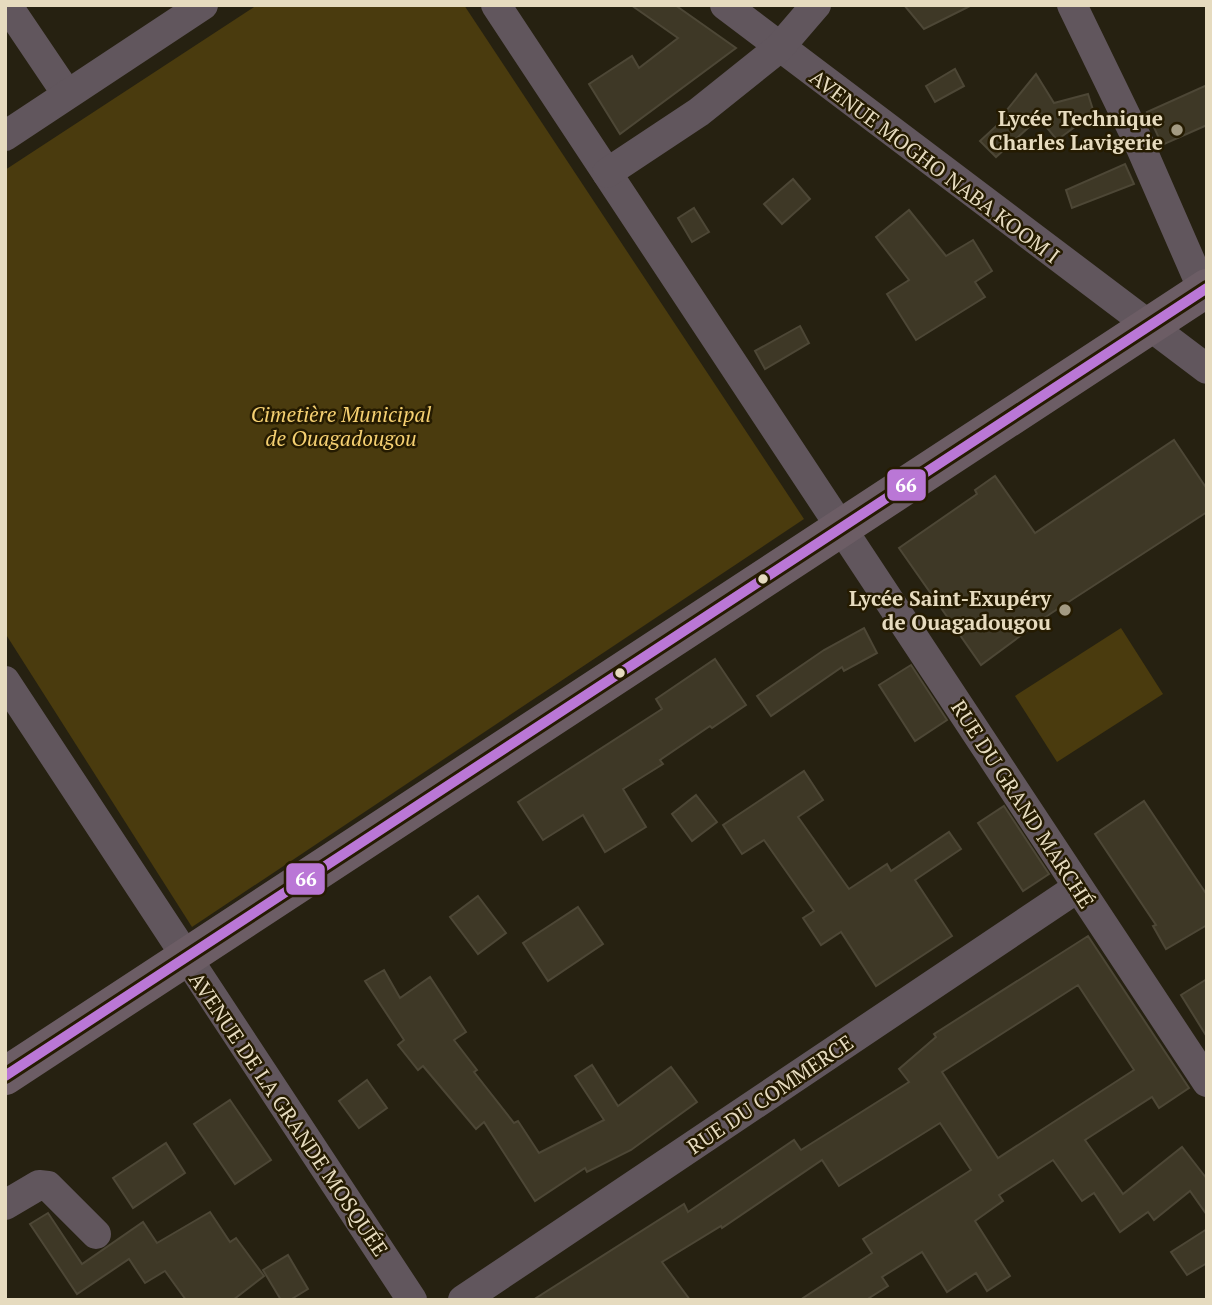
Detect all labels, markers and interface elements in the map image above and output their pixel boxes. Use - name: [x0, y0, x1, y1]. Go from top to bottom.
- street label: AVENUE MOGHO NABA KOOM I: [804, 63, 1066, 269]
- place label: Lycée Technique Charles Lavigerie: [989, 104, 1163, 156]
- marker: Lycée Technique Charles Lavigerie: [1169, 122, 1185, 138]
- park label: Cimetière Municipal de Ouagadougou: [251, 400, 432, 452]
- line badge: 66: [886, 468, 927, 502]
- text: 66: [895, 472, 917, 497]
- unlabelled marker: [756, 572, 770, 586]
- place label: Lycée Saint-Exupéry de Ouagadougou: [849, 584, 1052, 636]
- marker: Lycée Saint-Exupéry de Ouagadougou: [1057, 602, 1073, 618]
- unlabelled marker: [613, 666, 627, 680]
- street label: RUE DU GRAND MARCHÉ: [945, 695, 1101, 913]
- line badge: 66: [285, 862, 326, 896]
- text: 66: [295, 866, 317, 891]
- street label: AVENUE DE LA GRANDE MOSQUÉE: [183, 966, 395, 1262]
- street label: RUE DU COMMERCE: [682, 1028, 858, 1160]

